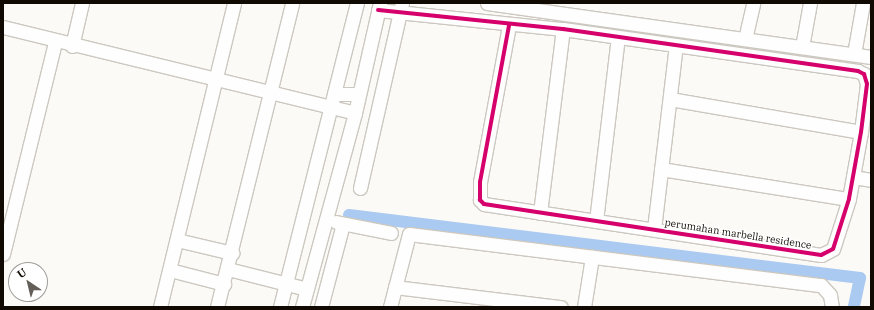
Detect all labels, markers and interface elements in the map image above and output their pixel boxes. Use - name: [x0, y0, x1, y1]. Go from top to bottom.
- street label: perumahan marbella residence: [664, 216, 812, 252]
- north arrow: [8, 262, 48, 302]
- text: U: [14, 265, 29, 281]

